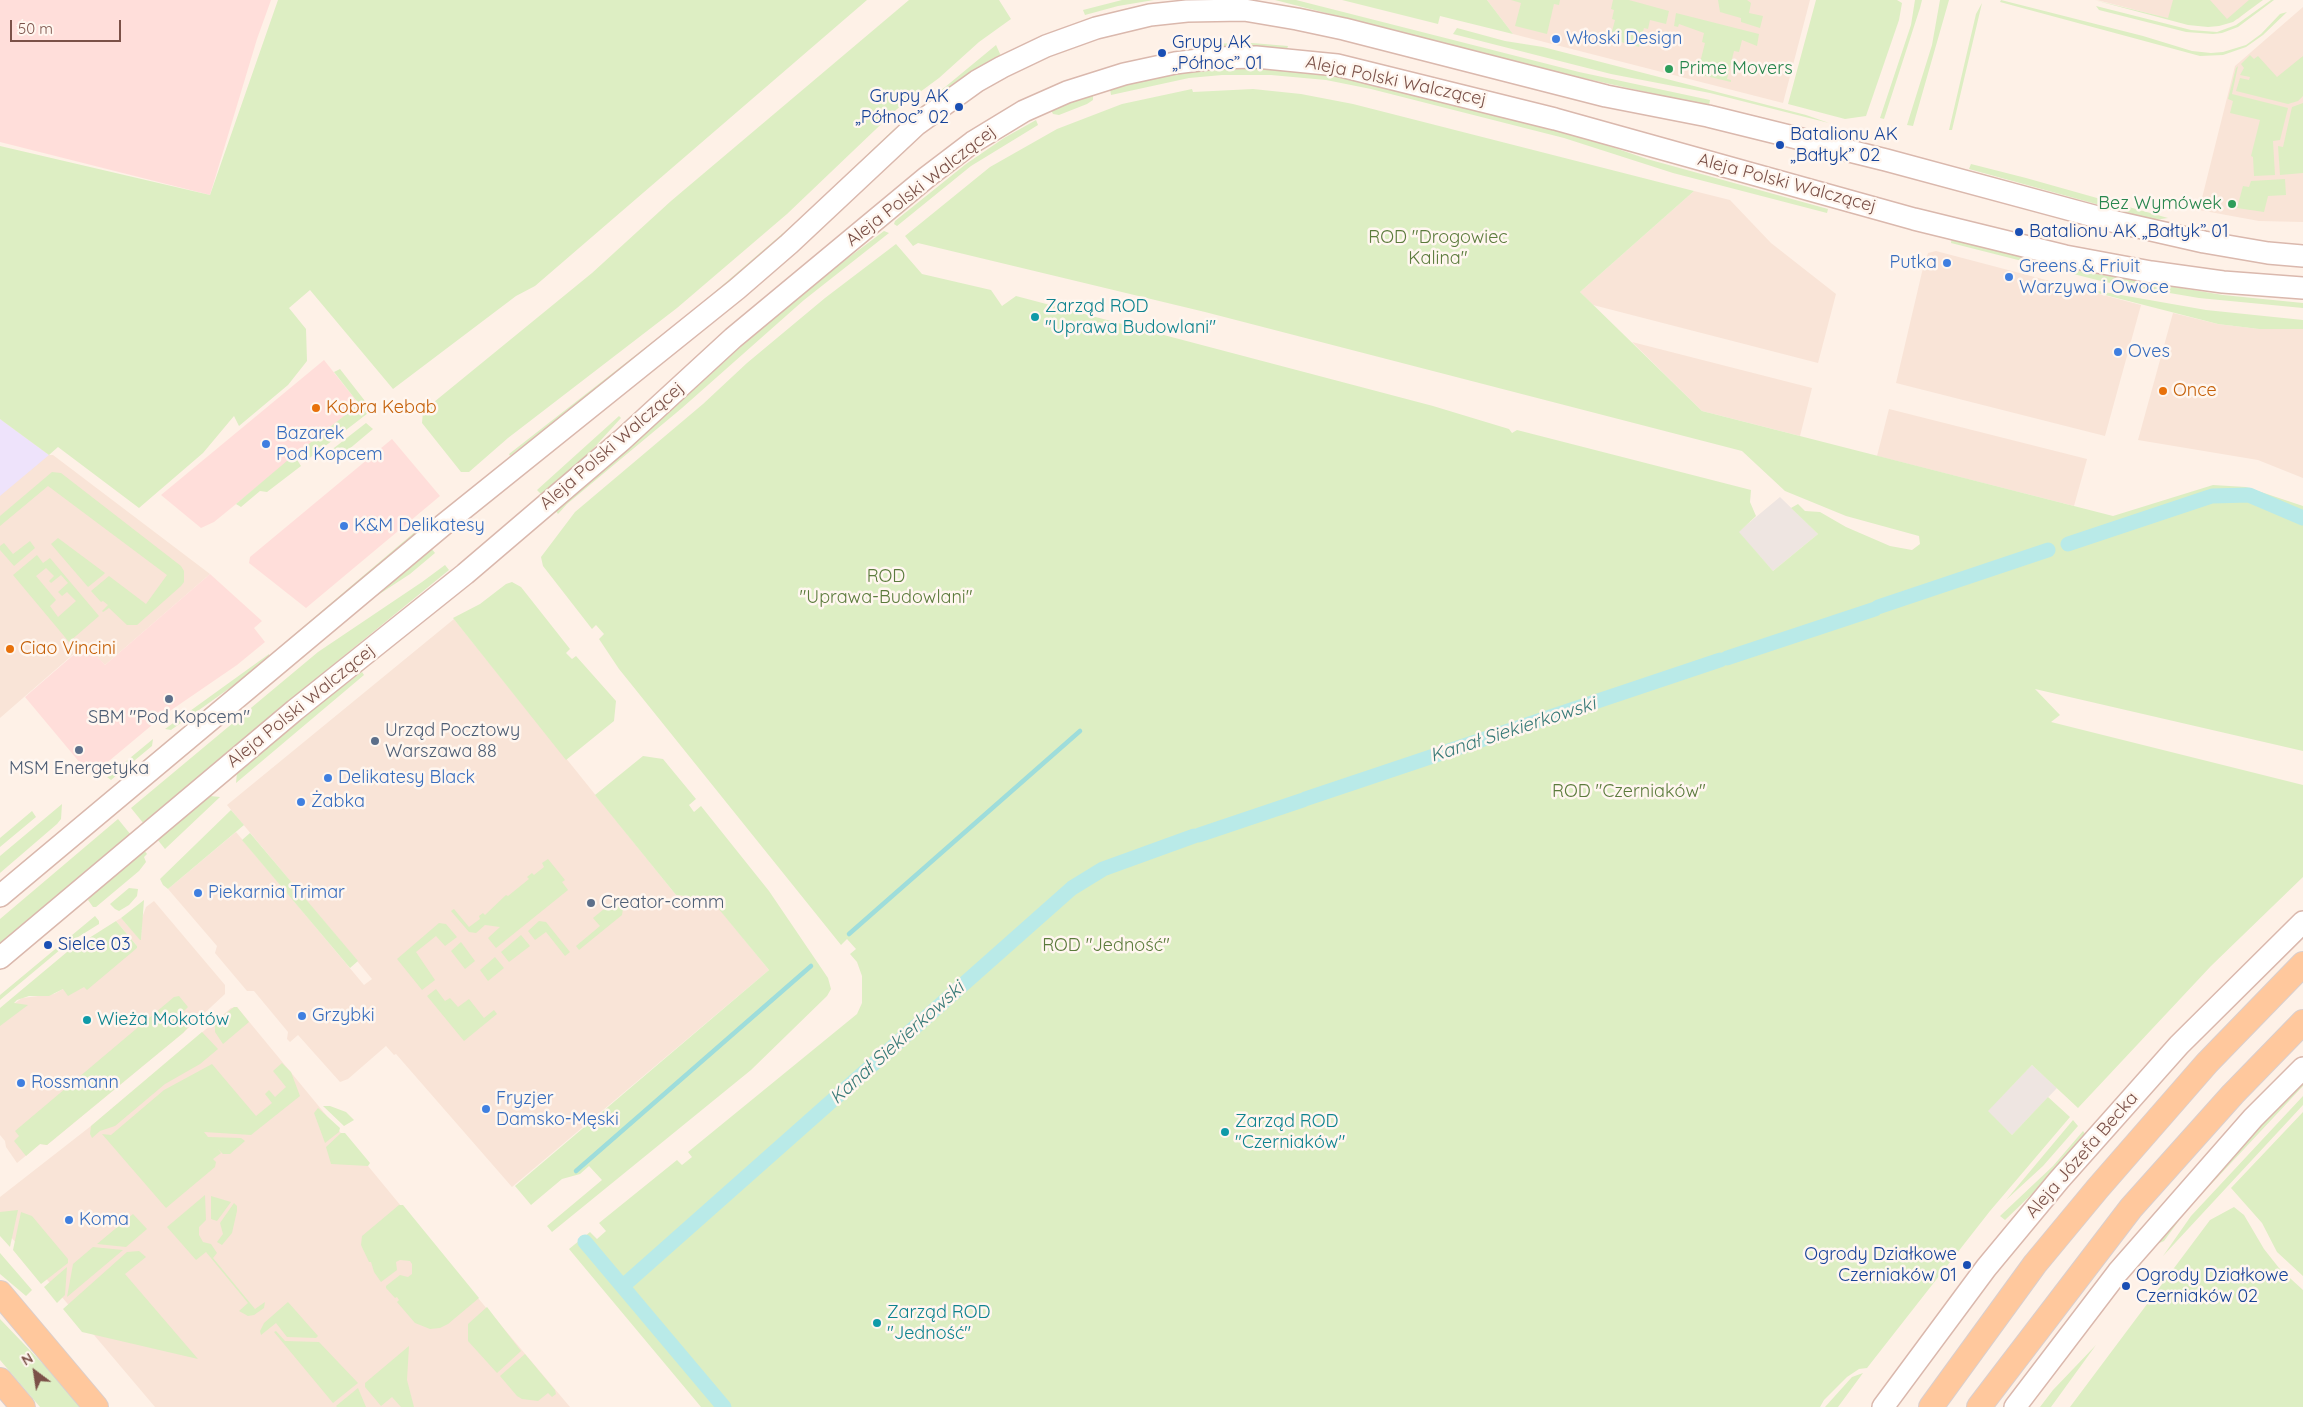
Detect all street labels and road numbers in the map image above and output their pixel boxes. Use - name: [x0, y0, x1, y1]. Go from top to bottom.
- street label: Aleja Polski Walczącej: [1304, 51, 1488, 111]
- street label: Aleja Polski Walczącej: [842, 121, 1000, 251]
- street label: Aleja Polski Walczącej: [1695, 149, 1879, 217]
- street label: Aleja Polski Walczącej: [535, 377, 689, 515]
- street label: Aleja Polski Walczącej: [223, 640, 379, 772]
- street label: Aleja Józefa Becka: [2021, 1088, 2143, 1222]

